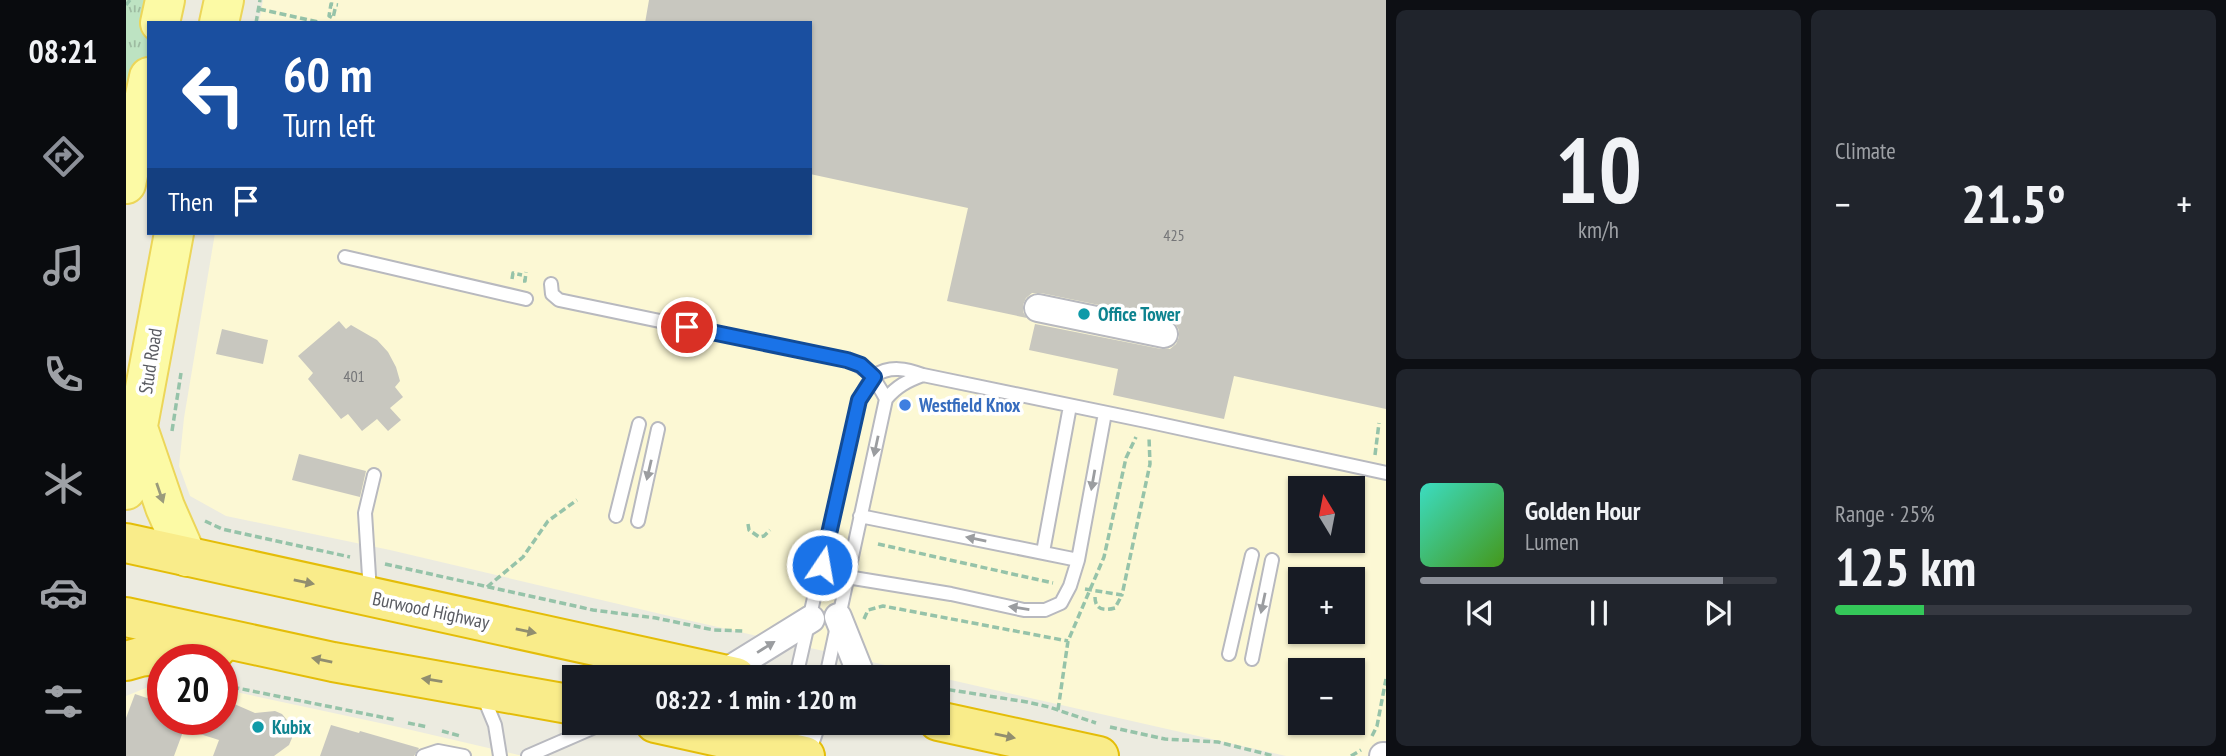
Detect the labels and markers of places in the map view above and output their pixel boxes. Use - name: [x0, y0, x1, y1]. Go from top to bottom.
- pin: [657, 297, 717, 357]
- place label: Office Tower: [1098, 302, 1181, 326]
- marker: Office Tower: [1076, 306, 1092, 322]
- place label: Westfield Knox: [918, 393, 1021, 417]
- marker: Westfield Knox: [897, 397, 913, 413]
- place label: Kubix: [272, 715, 312, 739]
- marker: Kubix: [250, 719, 266, 735]

